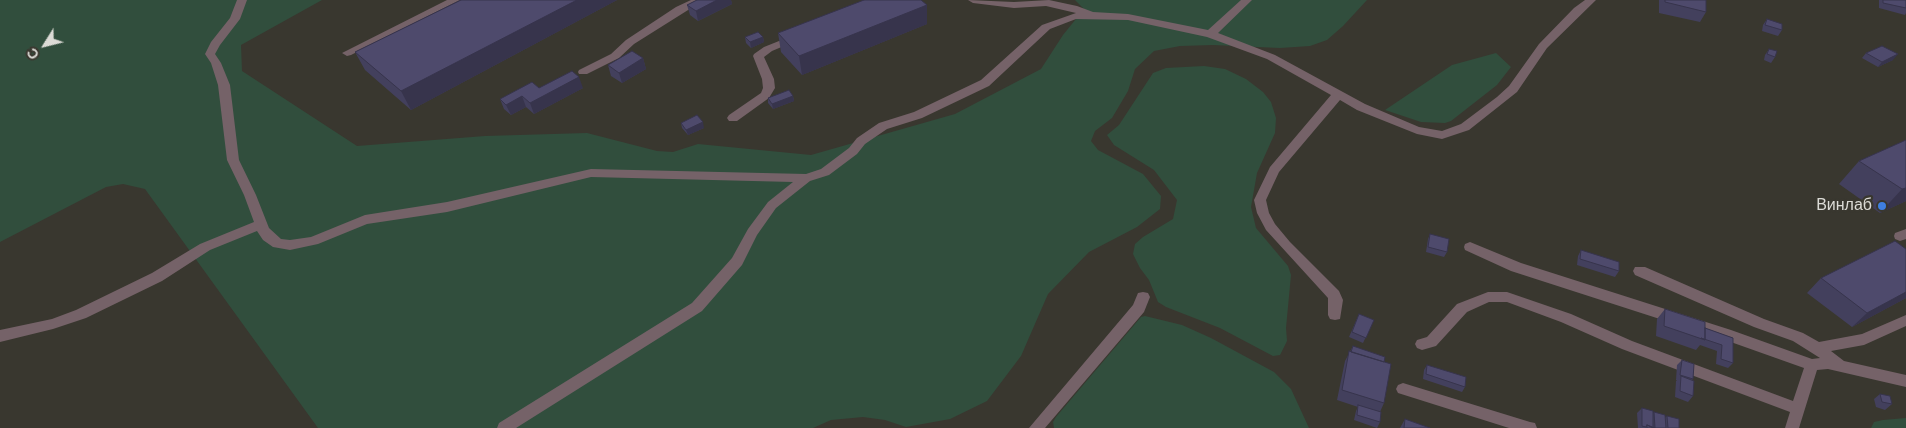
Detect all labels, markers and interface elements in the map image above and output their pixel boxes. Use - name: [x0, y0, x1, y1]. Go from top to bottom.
- north arrow: [20, 20, 70, 70]
- text: С: [23, 45, 42, 63]
- place label: Винлаб: [1816, 196, 1872, 216]
- marker: Винлаб: [1876, 200, 1888, 212]

